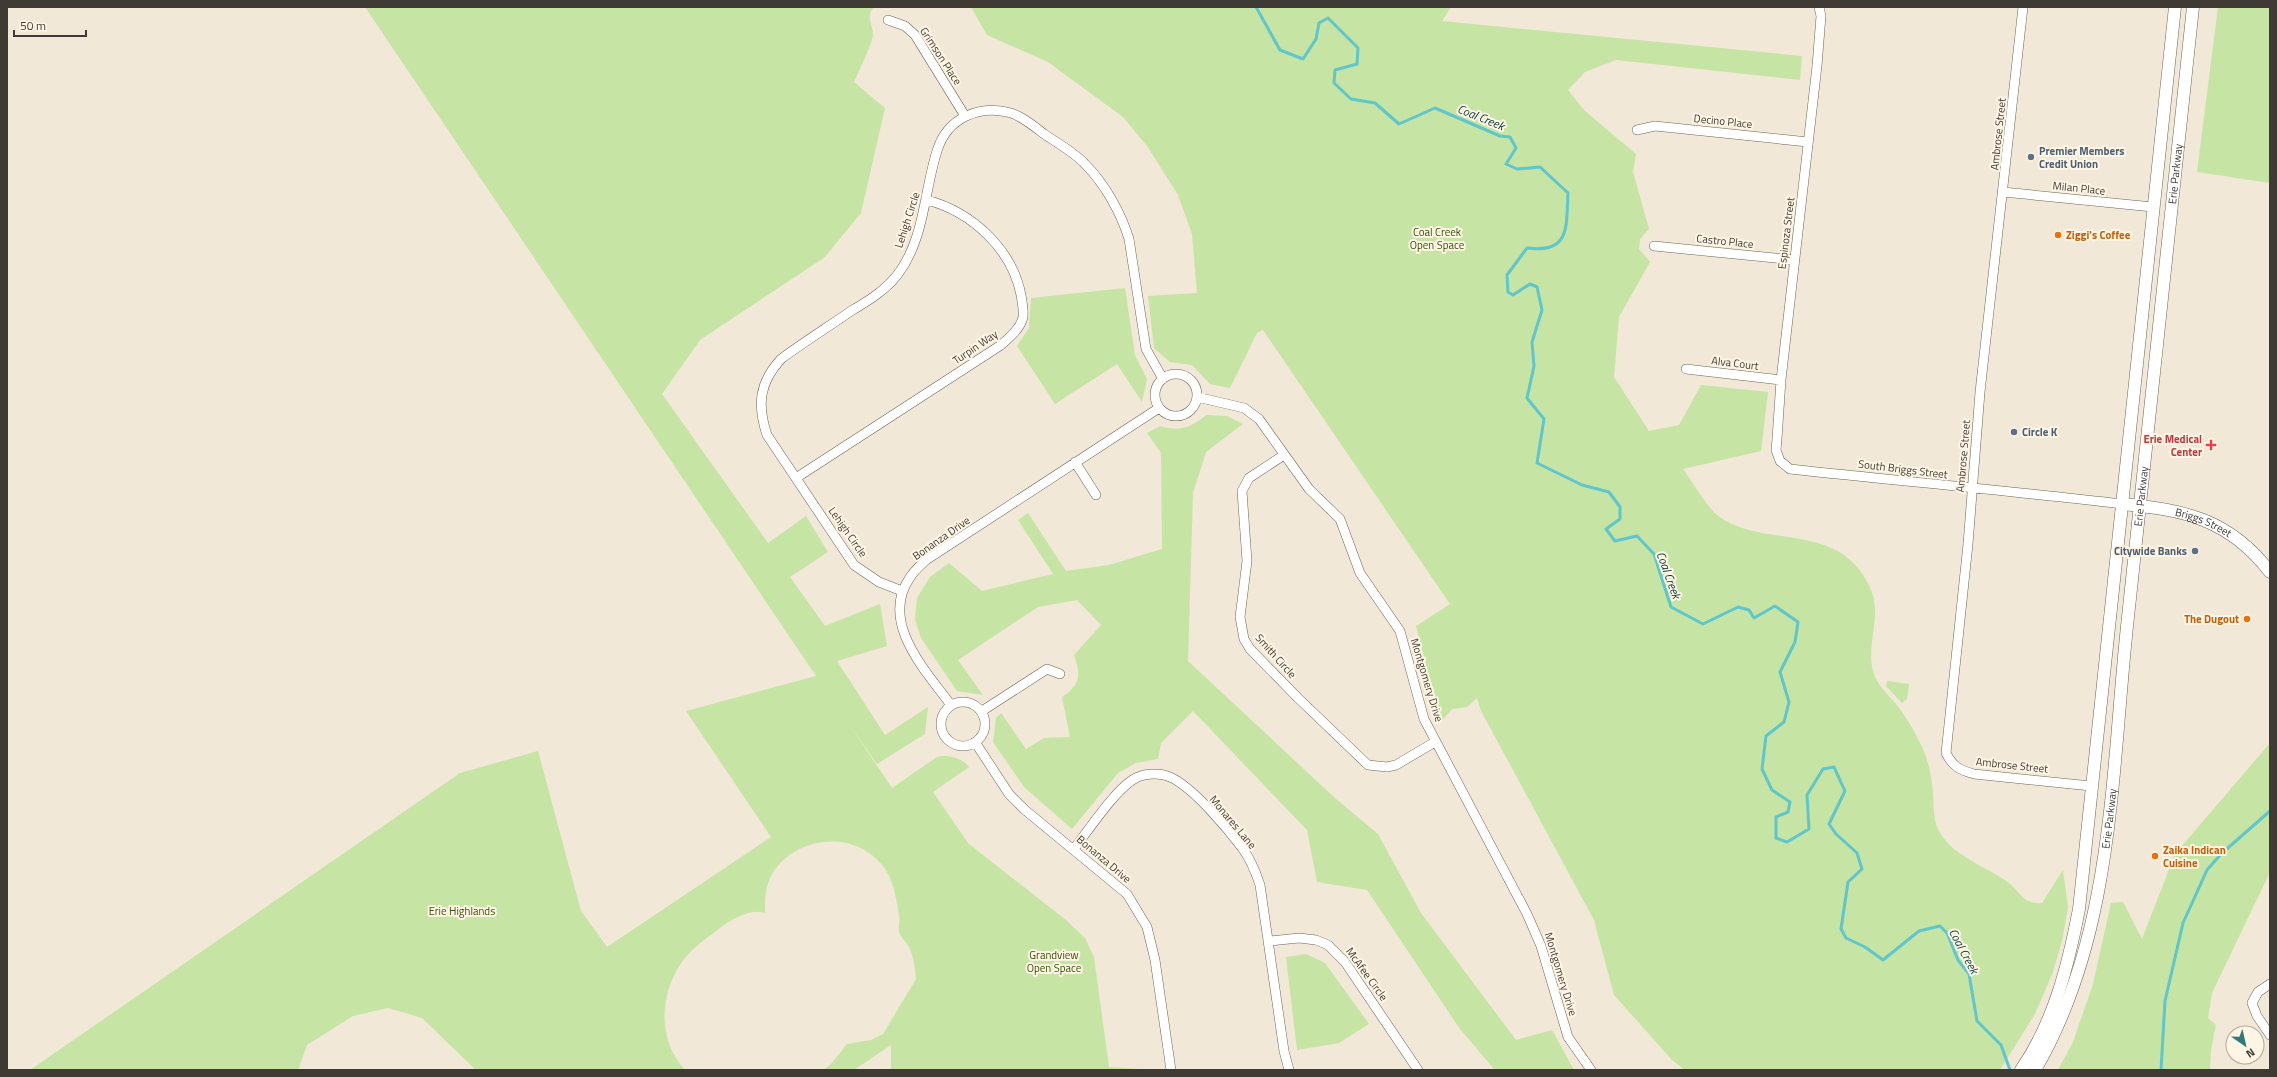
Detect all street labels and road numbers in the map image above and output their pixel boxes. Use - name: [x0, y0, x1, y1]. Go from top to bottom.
- street label: Grimson Place: [916, 24, 966, 89]
- street label: Ambrose Street: [1986, 97, 2010, 171]
- street label: Decino Place: [1693, 110, 1754, 132]
- street label: Erie Parkway: [2164, 142, 2186, 205]
- street label: Milan Place: [2052, 177, 2107, 199]
- street label: Lehigh Circle: [890, 190, 924, 250]
- street label: Espinoza Street: [1774, 196, 1798, 270]
- street label: Castro Place: [1696, 230, 1755, 252]
- street label: Turpin Way: [949, 326, 1001, 368]
- street label: Alva Court: [1710, 352, 1760, 374]
- street label: Ambrose Street: [1952, 419, 1974, 493]
- street label: South Briggs Street: [1857, 456, 1949, 482]
- street label: Erie Parkway: [2130, 465, 2152, 527]
- street label: Lehigh Circle: [825, 504, 871, 561]
- street label: Briggs Street: [2174, 504, 2235, 541]
- street label: Bonanza Drive: [909, 512, 973, 564]
- street label: Smith Circle: [1252, 630, 1301, 682]
- street label: Montgomery Drive: [1407, 636, 1447, 724]
- street label: Ambrose Street: [1975, 753, 2049, 777]
- street label: Erie Parkway: [2097, 787, 2121, 850]
- street label: Monares Lane: [1206, 792, 1260, 853]
- street label: Bonanza Drive: [1073, 831, 1135, 887]
- street label: Montgomery Drive: [1541, 930, 1581, 1018]
- street label: McAfee Circle: [1342, 944, 1392, 1004]

